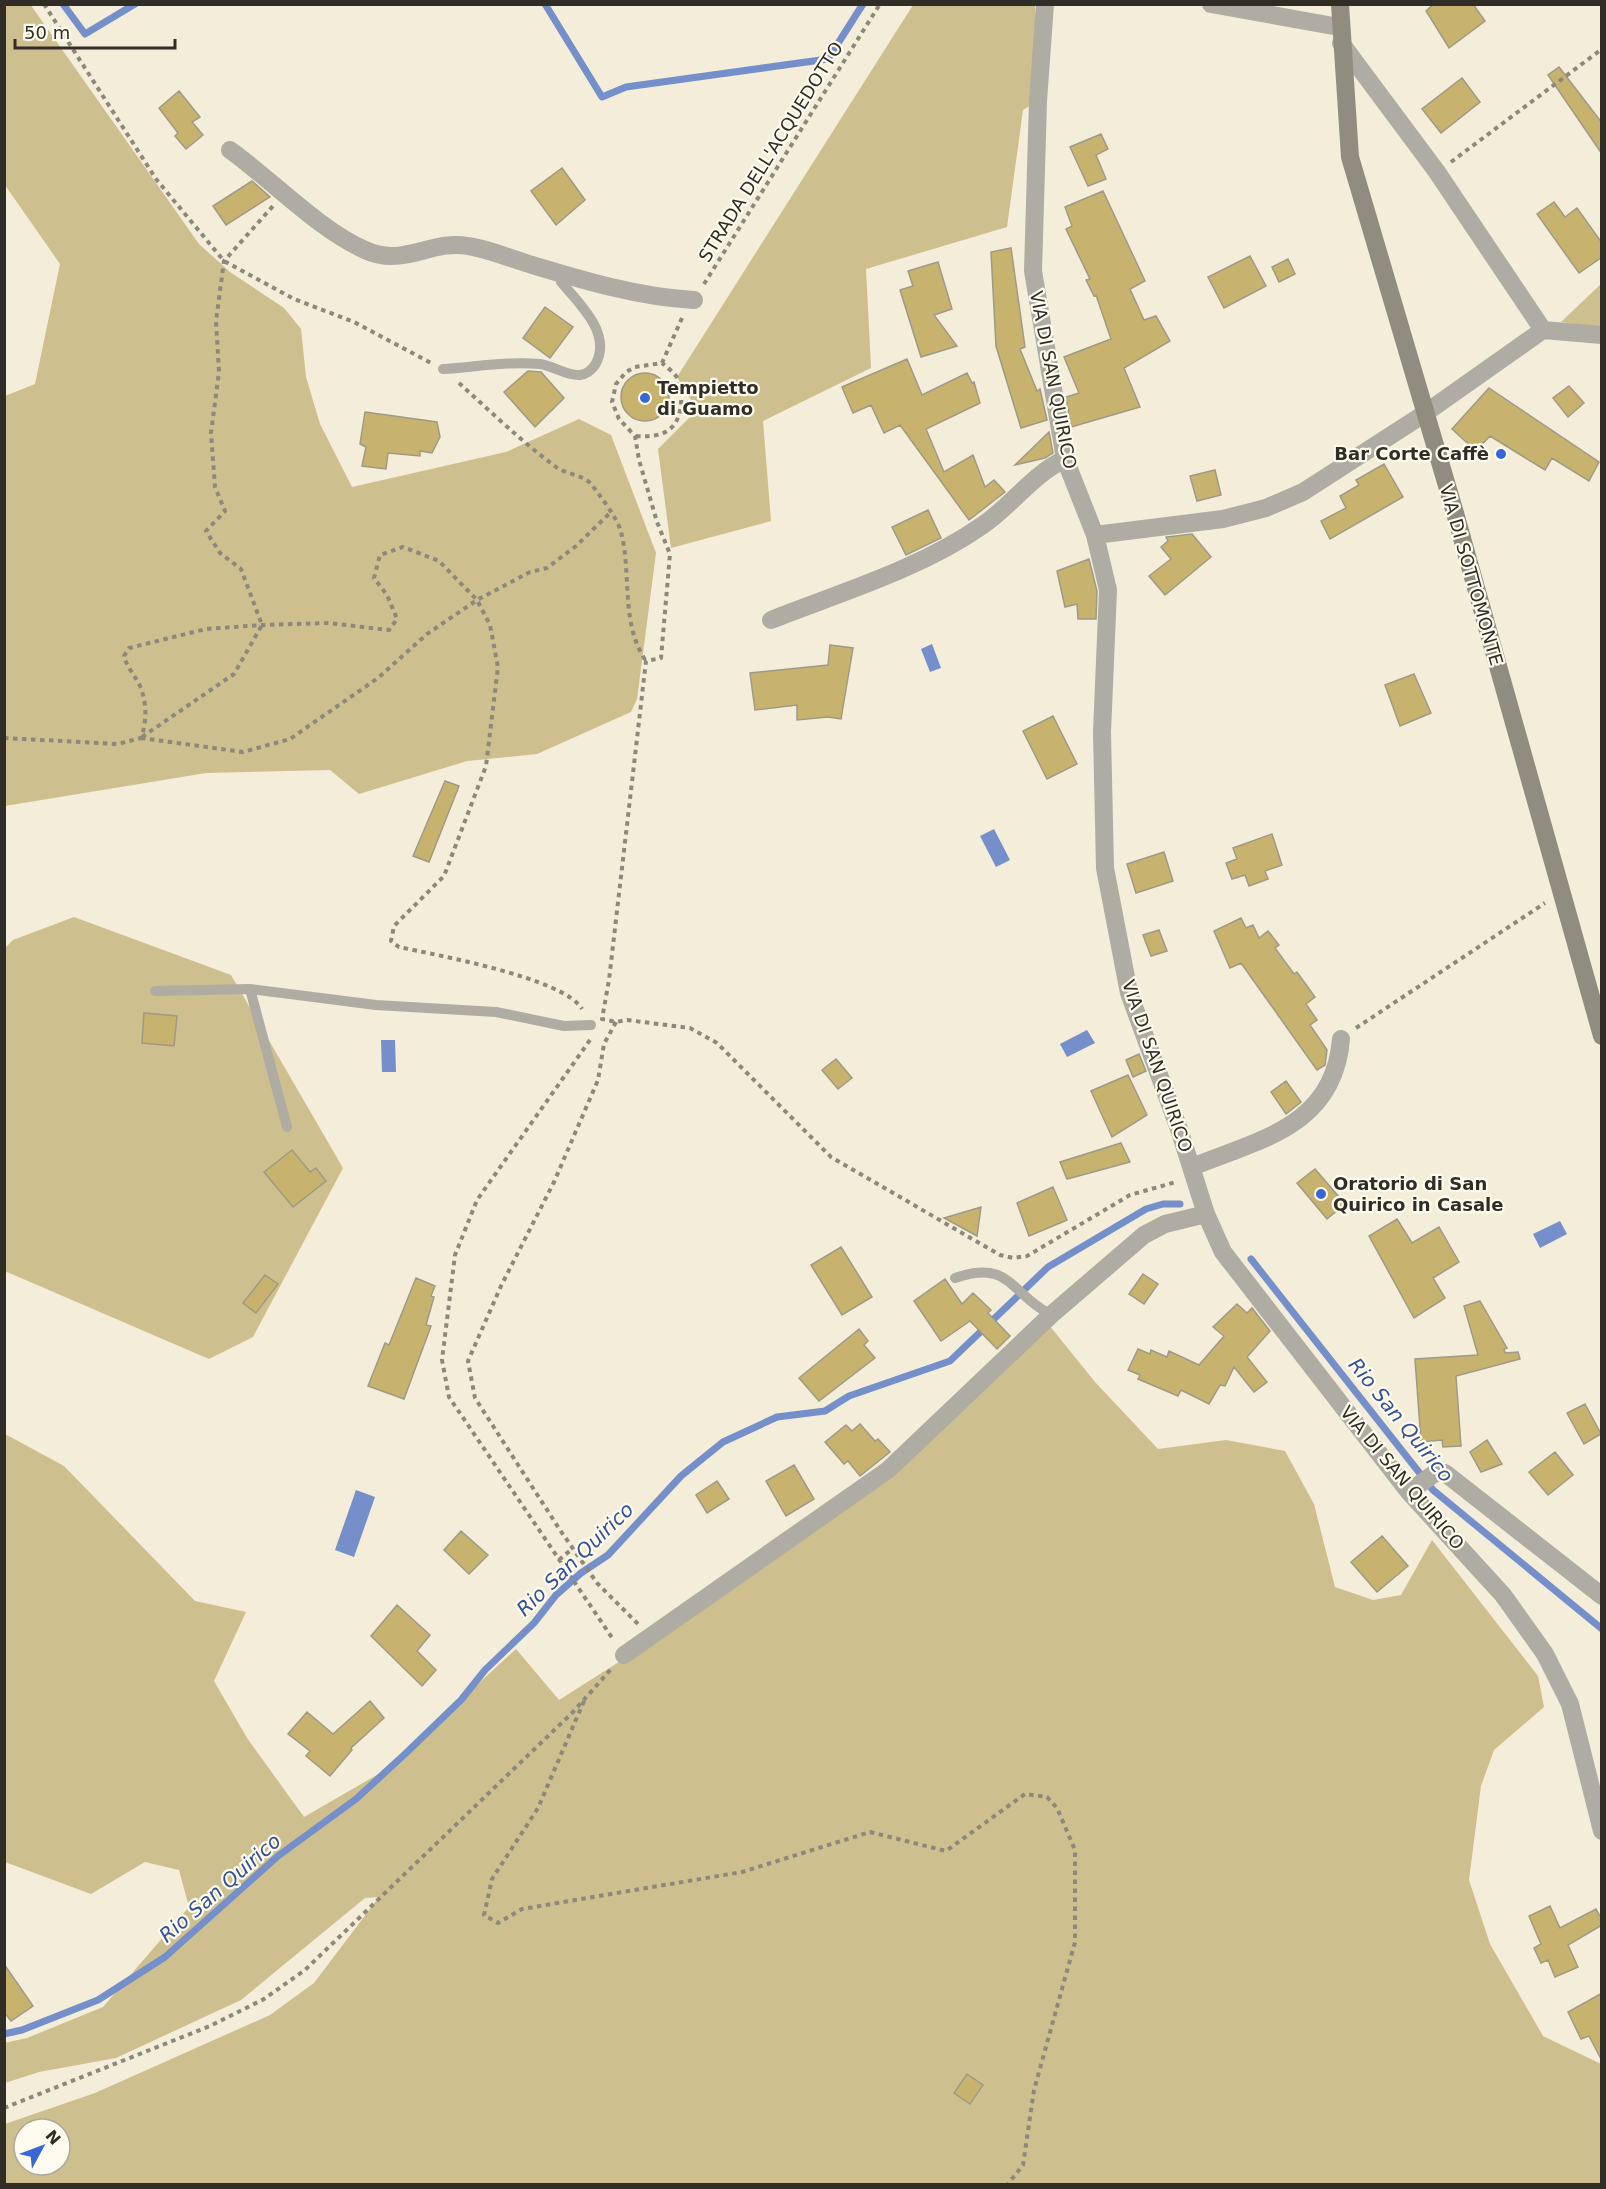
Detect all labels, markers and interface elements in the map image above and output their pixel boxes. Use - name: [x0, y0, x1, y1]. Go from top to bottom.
- scale bar: [15, 12, 176, 50]
- text: 50 m: [24, 22, 70, 43]
- street label: STRADA DELL'ACQUEDOTTO: [694, 38, 847, 266]
- street label: VIA DI SAN QUIRICO: [1026, 289, 1081, 471]
- place label: Tempietto di Guamo: [657, 377, 759, 419]
- marker: Tempietto di Guamo: [638, 391, 652, 405]
- place label: Bar Corte Caffè: [1334, 443, 1489, 464]
- marker: Bar Corte Caffè: [1494, 447, 1508, 461]
- street label: VIA DI SOTTOMONTE: [1436, 482, 1507, 668]
- street label: VIA DI SAN QUIRICO: [1118, 977, 1197, 1155]
- place label: Oratorio di San Quirico in Casale: [1333, 1173, 1503, 1215]
- marker: Oratorio di San Quirico in Casale: [1314, 1187, 1328, 1201]
- water label: Rio San Quirico: [1344, 1353, 1458, 1487]
- street label: VIA DI SAN QUIRICO: [1336, 1402, 1469, 1554]
- water label: Rio San Quirico: [512, 1497, 638, 1621]
- water label: Rio San Quirico: [154, 1829, 286, 1947]
- north arrow: [12, 2117, 72, 2177]
- text: N: [41, 2126, 65, 2149]

